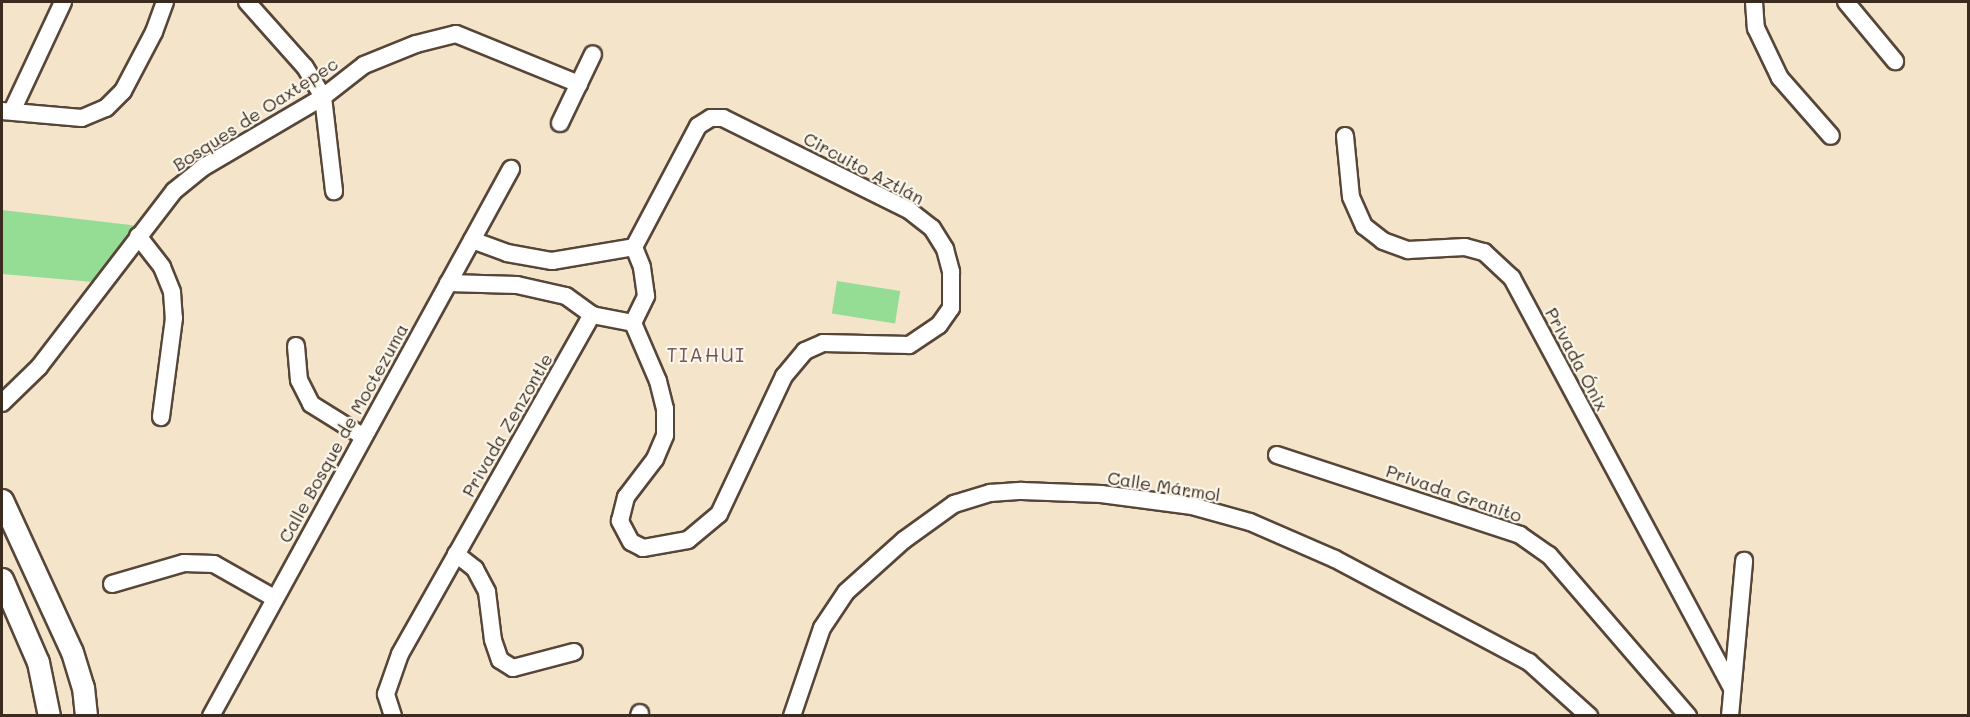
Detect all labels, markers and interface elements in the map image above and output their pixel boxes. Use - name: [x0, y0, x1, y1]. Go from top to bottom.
- street label: Bosques de Oaxtepec: [168, 53, 342, 175]
- street label: Circuito Aztlán: [800, 127, 928, 209]
- street label: Privada Ónix: [1541, 304, 1613, 414]
- street label: Calle Bosque de Moctezuma: [274, 320, 412, 546]
- district label: TIAHUI: [666, 342, 746, 366]
- street label: Privada Zenzontle: [457, 349, 557, 501]
- street label: Privada Granito: [1383, 460, 1525, 526]
- street label: Calle Mármol: [1106, 466, 1222, 506]

